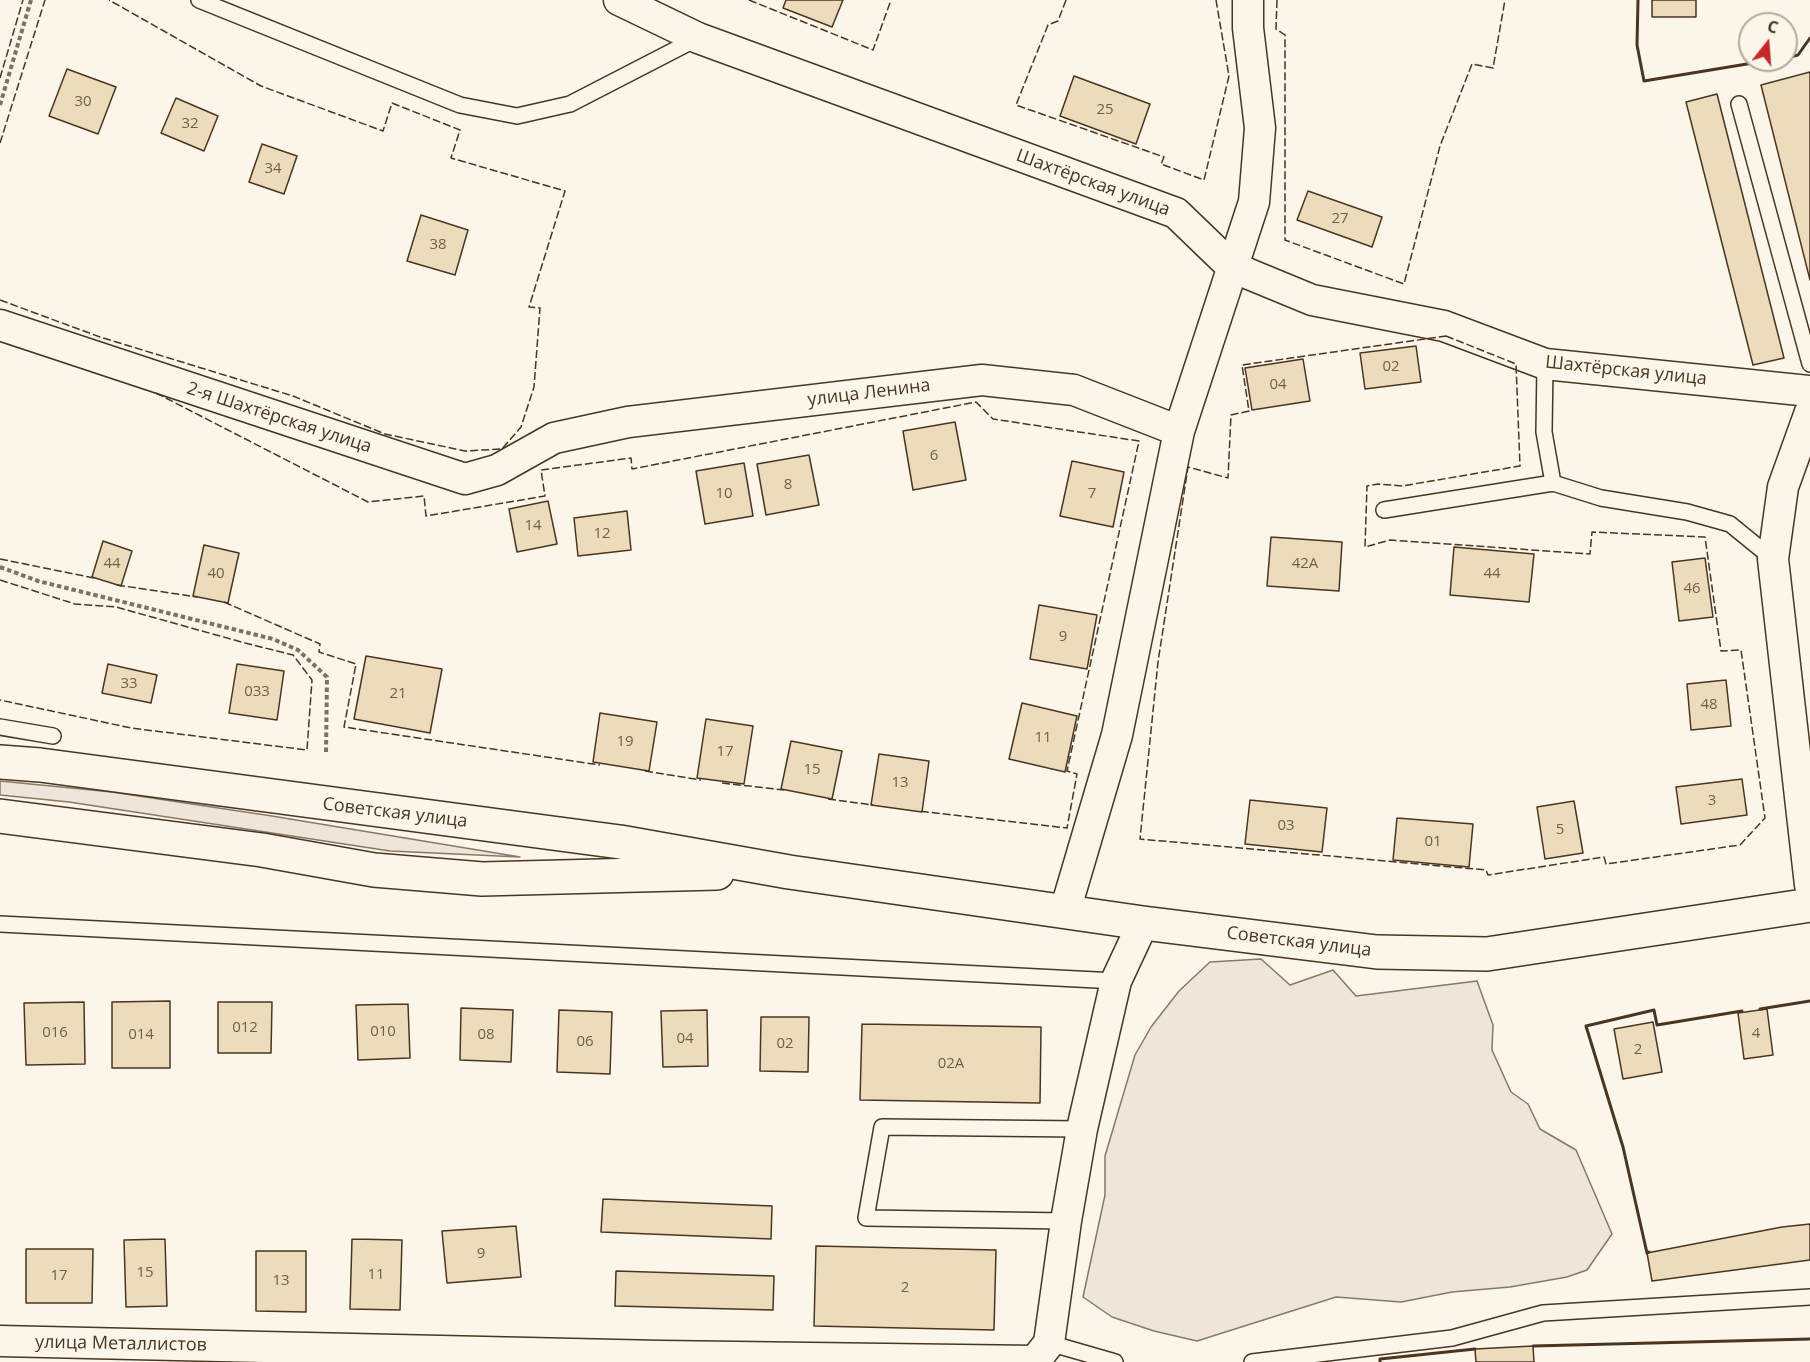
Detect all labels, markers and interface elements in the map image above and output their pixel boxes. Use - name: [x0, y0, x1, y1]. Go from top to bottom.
- north arrow: [1738, 12, 1798, 72]
- text: С: [1765, 15, 1781, 39]
- house number: 30: [74, 93, 92, 111]
- house number: 25: [1096, 101, 1114, 119]
- house number: 32: [181, 115, 199, 133]
- street label: Шахтёрская улица: [1013, 145, 1173, 221]
- house number: 34: [264, 160, 282, 178]
- house number: 27: [1331, 210, 1349, 228]
- house number: 38: [429, 236, 447, 254]
- street label: Шахтёрская улица: [1544, 352, 1708, 390]
- house number: 02: [1382, 358, 1400, 376]
- street label: улица Ленина: [806, 375, 932, 411]
- house number: 04: [1269, 376, 1287, 394]
- street label: 2-я Шахтёрская улица: [184, 378, 374, 458]
- house number: 6: [930, 447, 938, 465]
- house number: 8: [784, 476, 792, 494]
- house number: 10: [715, 485, 733, 503]
- house number: 7: [1088, 485, 1096, 503]
- house number: 14: [524, 517, 542, 535]
- house number: 12: [593, 525, 611, 543]
- house number: 44: [103, 555, 121, 573]
- house number: 42А: [1292, 555, 1318, 573]
- house number: 40: [207, 565, 225, 583]
- house number: 44: [1483, 565, 1501, 583]
- house number: 46: [1683, 580, 1701, 598]
- house number: 9: [1059, 628, 1067, 646]
- house number: 33: [120, 675, 138, 693]
- house number: 033: [244, 683, 270, 701]
- house number: 21: [389, 685, 407, 703]
- house number: 48: [1700, 696, 1718, 714]
- house number: 11: [1034, 729, 1052, 747]
- house number: 19: [616, 733, 634, 751]
- house number: 17: [716, 743, 734, 761]
- house number: 15: [803, 761, 821, 779]
- house number: 13: [891, 774, 909, 792]
- house number: 3: [1708, 792, 1716, 810]
- street label: Советская улица: [321, 793, 469, 833]
- house number: 03: [1277, 817, 1295, 835]
- house number: 5: [1556, 821, 1564, 839]
- house number: 01: [1424, 833, 1442, 851]
- street label: Советская улица: [1225, 922, 1373, 962]
- house number: 012: [232, 1019, 258, 1037]
- house number: 010: [370, 1023, 396, 1041]
- house number: 016: [42, 1024, 68, 1042]
- house number: 4: [1752, 1025, 1760, 1043]
- house number: 014: [128, 1026, 154, 1044]
- house number: 08: [477, 1026, 495, 1044]
- house number: 04: [676, 1030, 694, 1048]
- house number: 06: [576, 1033, 594, 1051]
- house number: 02: [776, 1035, 794, 1053]
- house number: 2: [1634, 1041, 1642, 1059]
- house number: 02А: [938, 1055, 964, 1073]
- house number: 9: [477, 1245, 485, 1263]
- house number: 15: [136, 1264, 154, 1282]
- house number: 11: [367, 1266, 385, 1284]
- house number: 17: [50, 1267, 68, 1285]
- house number: 13: [272, 1272, 290, 1290]
- house number: 2: [901, 1279, 909, 1297]
- street label: улица Металлистов: [35, 1332, 207, 1356]

